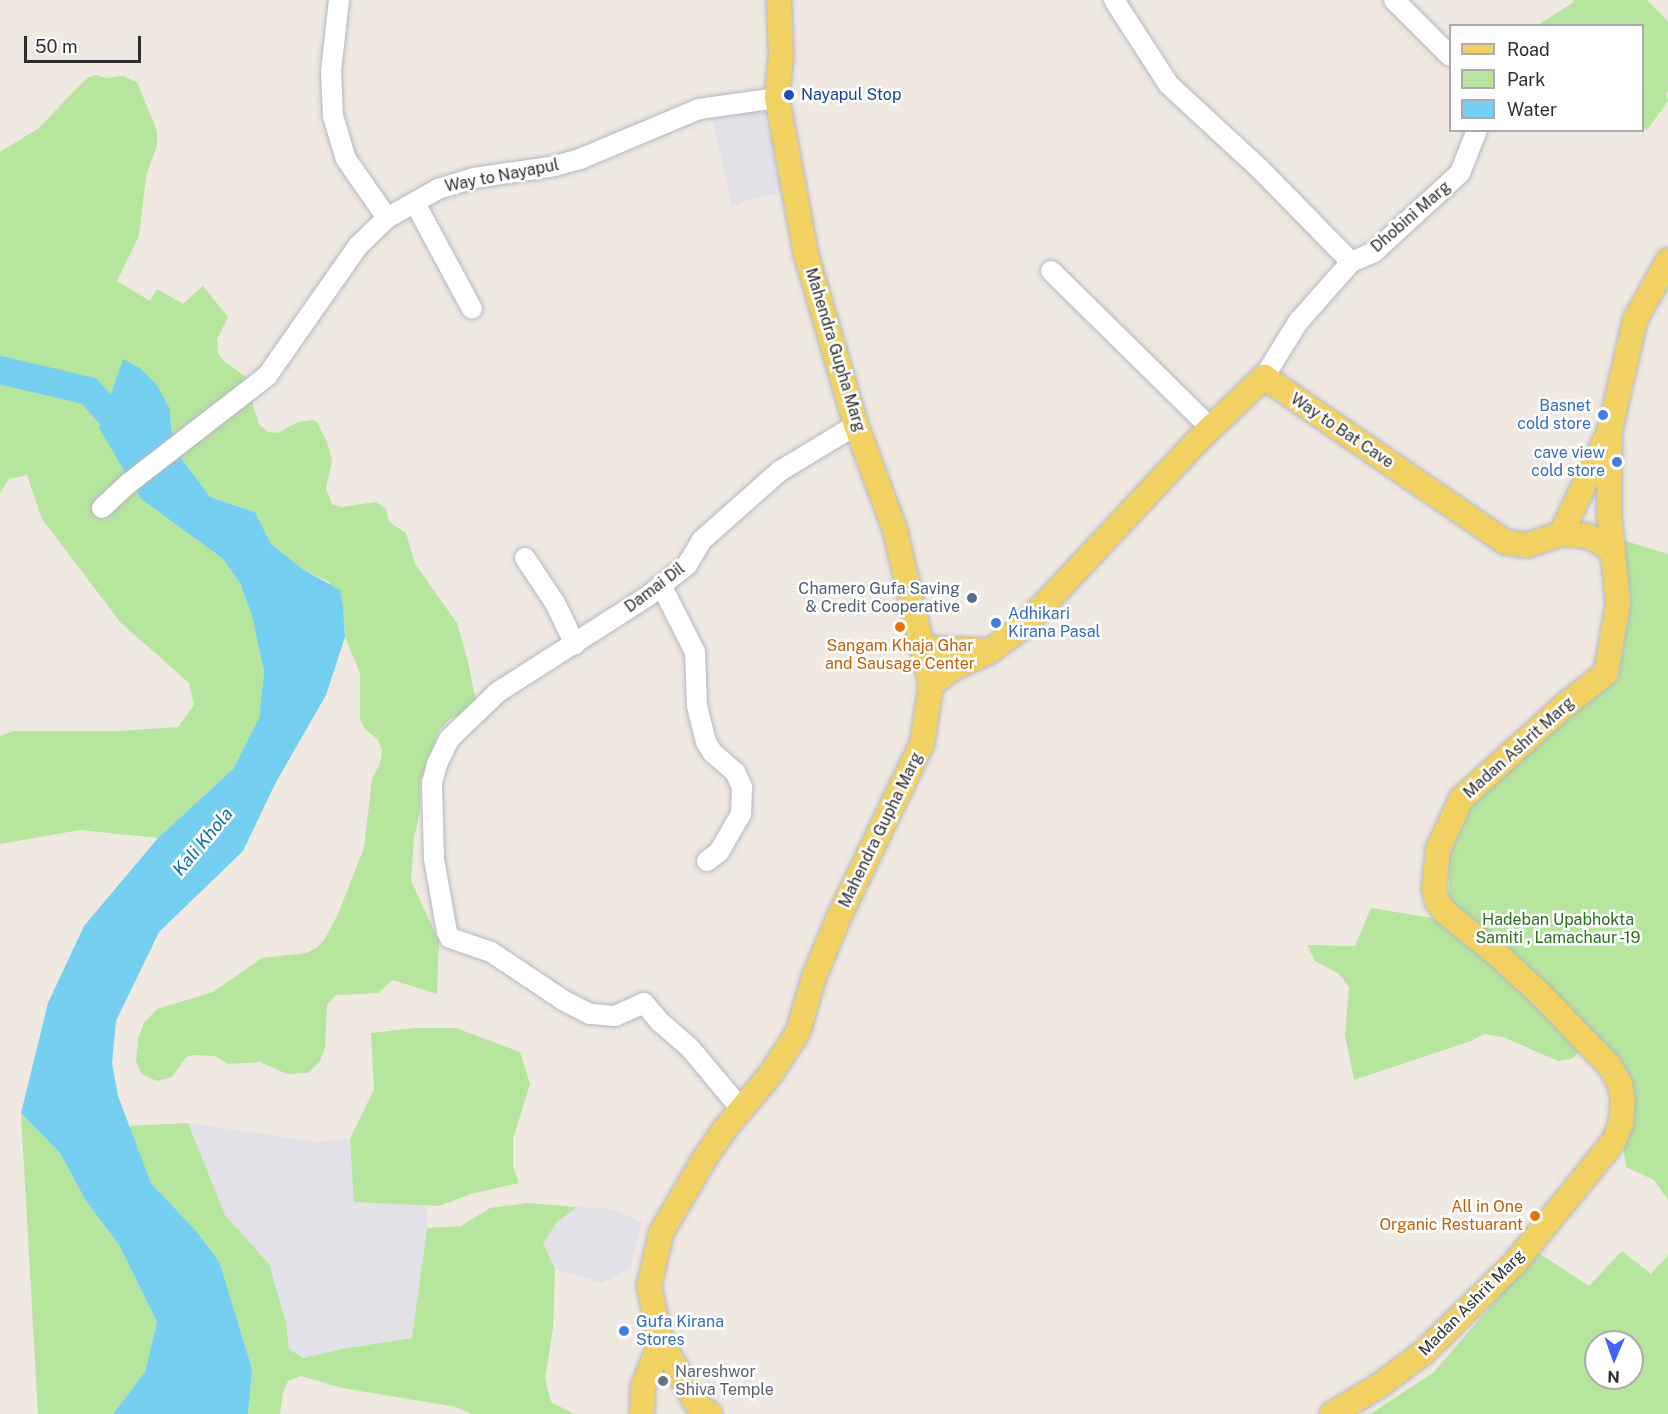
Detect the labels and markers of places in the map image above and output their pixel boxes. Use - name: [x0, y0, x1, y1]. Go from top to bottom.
- place label: Nayapul Stop: [801, 85, 901, 105]
- marker: Nayapul Stop: [782, 88, 796, 102]
- place label: Basnet cold store: [1517, 396, 1591, 434]
- marker: Basnet cold store: [1596, 408, 1610, 422]
- place label: cave view cold store: [1531, 443, 1605, 481]
- marker: cave view cold store: [1610, 455, 1624, 469]
- place label: Chamero Gufa Saving & Credit Cooperative: [798, 579, 960, 617]
- marker: Chamero Gufa Saving & Credit Cooperative: [965, 591, 979, 605]
- place label: Adhikari Kirana Pasal: [1008, 604, 1100, 642]
- marker: Adhikari Kirana Pasal: [989, 616, 1003, 630]
- marker: Sangam Khaja Ghar and Sausage Center: [893, 620, 907, 634]
- place label: Sangam Khaja Ghar and Sausage Center: [825, 636, 975, 674]
- place label: All in One Organic Restuarant: [1379, 1197, 1523, 1235]
- marker: All in One Organic Restuarant: [1528, 1209, 1542, 1223]
- place label: Gufa Kirana Stores: [636, 1312, 724, 1350]
- marker: Gufa Kirana Stores: [617, 1324, 631, 1338]
- place label: Nareshwor Shiva Temple: [675, 1362, 774, 1400]
- marker: Nareshwor Shiva Temple: [656, 1374, 670, 1388]

